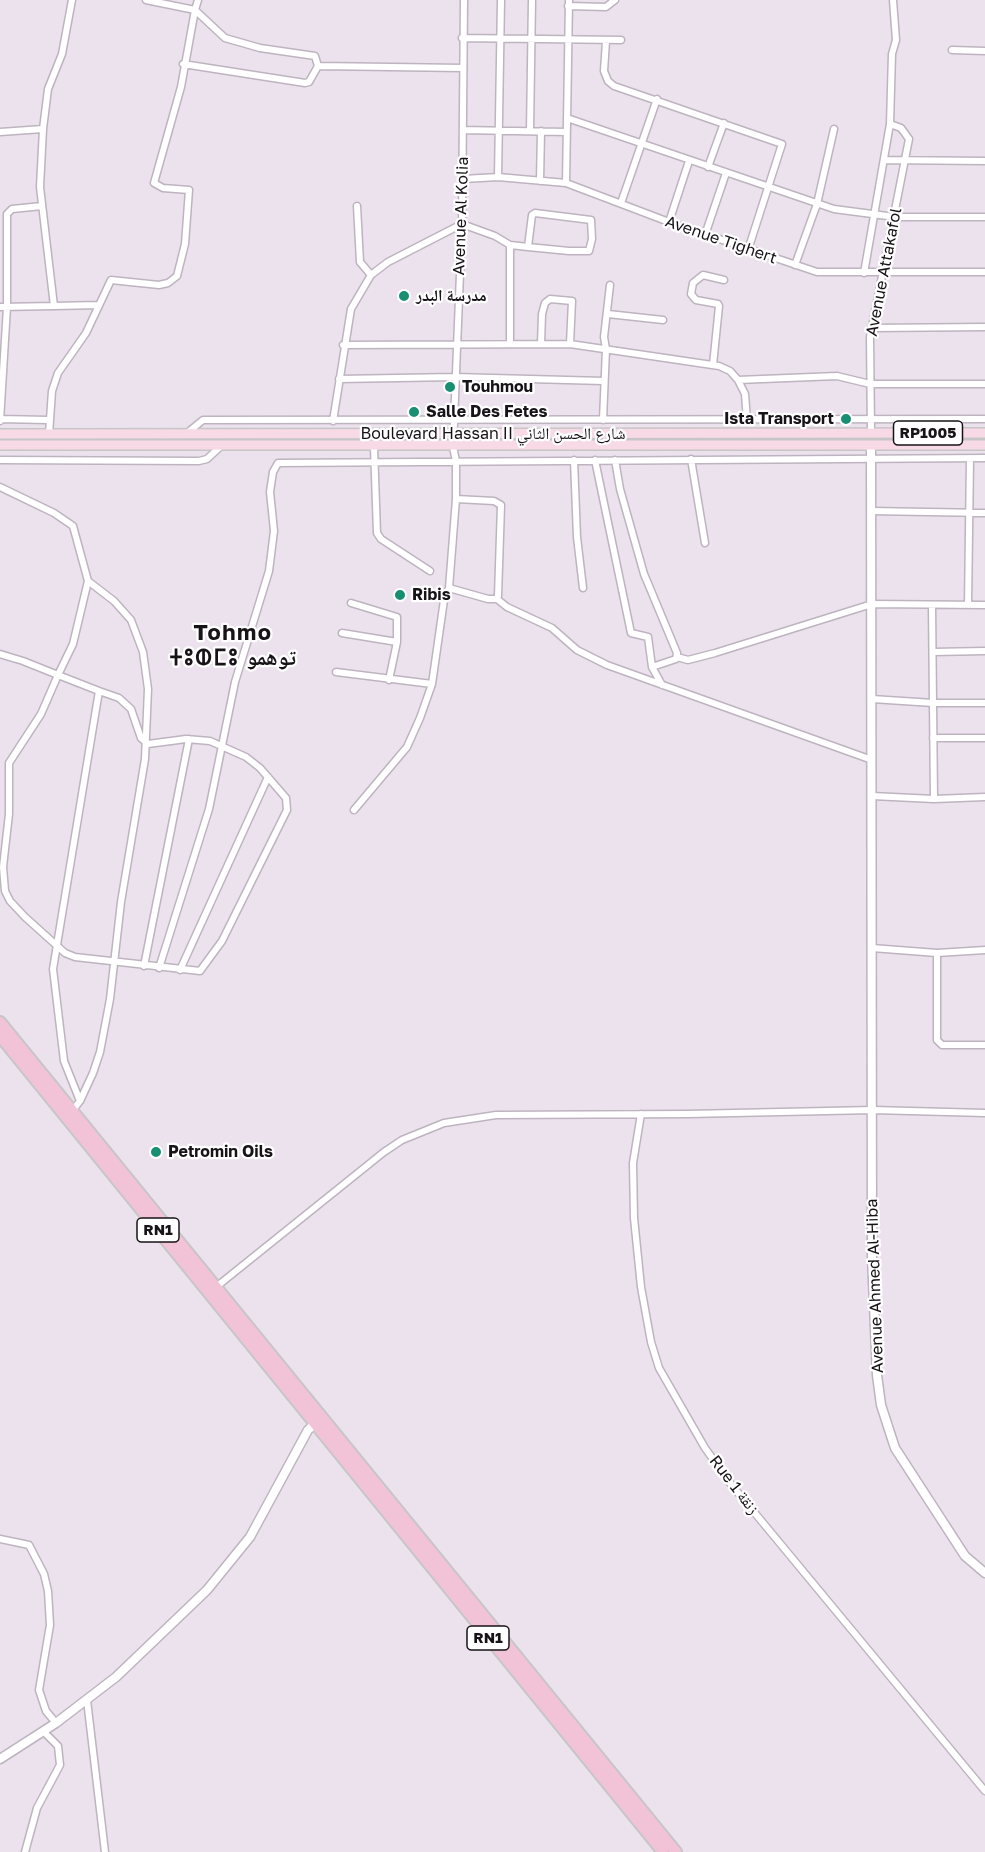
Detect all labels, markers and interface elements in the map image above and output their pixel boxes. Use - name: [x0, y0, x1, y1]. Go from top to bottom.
- street label: Avenue Al Kolia: [449, 156, 473, 276]
- street label: Avenue Attakafol: [862, 206, 906, 338]
- street label: Avenue Tighert: [663, 212, 779, 268]
- place label: مدرسة البدر: [416, 286, 486, 306]
- marker: مدرسة البدر: [397, 289, 411, 303]
- place label: Touhmou: [462, 377, 533, 397]
- marker: Touhmou: [443, 380, 457, 394]
- place label: Salle Des Fetes: [426, 402, 547, 422]
- marker: Salle Des Fetes: [407, 405, 421, 419]
- place label: Ista Transport: [724, 409, 834, 429]
- marker: Ista Transport: [839, 412, 853, 426]
- road number: RP1005: [894, 421, 962, 445]
- street label: Boulevard Hassan II شارع الحسن الثاني: [360, 424, 626, 444]
- place label: Ribis: [412, 585, 451, 605]
- marker: Ribis: [393, 588, 407, 602]
- district label: Tohmo ⵜⵓⵀⵎⵓ توهمو: [175, 620, 291, 672]
- place label: Petromin Oils: [168, 1142, 273, 1162]
- marker: Petromin Oils: [149, 1145, 163, 1159]
- street label: Avenue Ahmed Al-Hiba: [862, 1198, 888, 1374]
- road number: RN1: [137, 1218, 179, 1242]
- street label: Rue 1 زنقة: [705, 1452, 763, 1518]
- road number: RN1: [467, 1626, 509, 1650]

